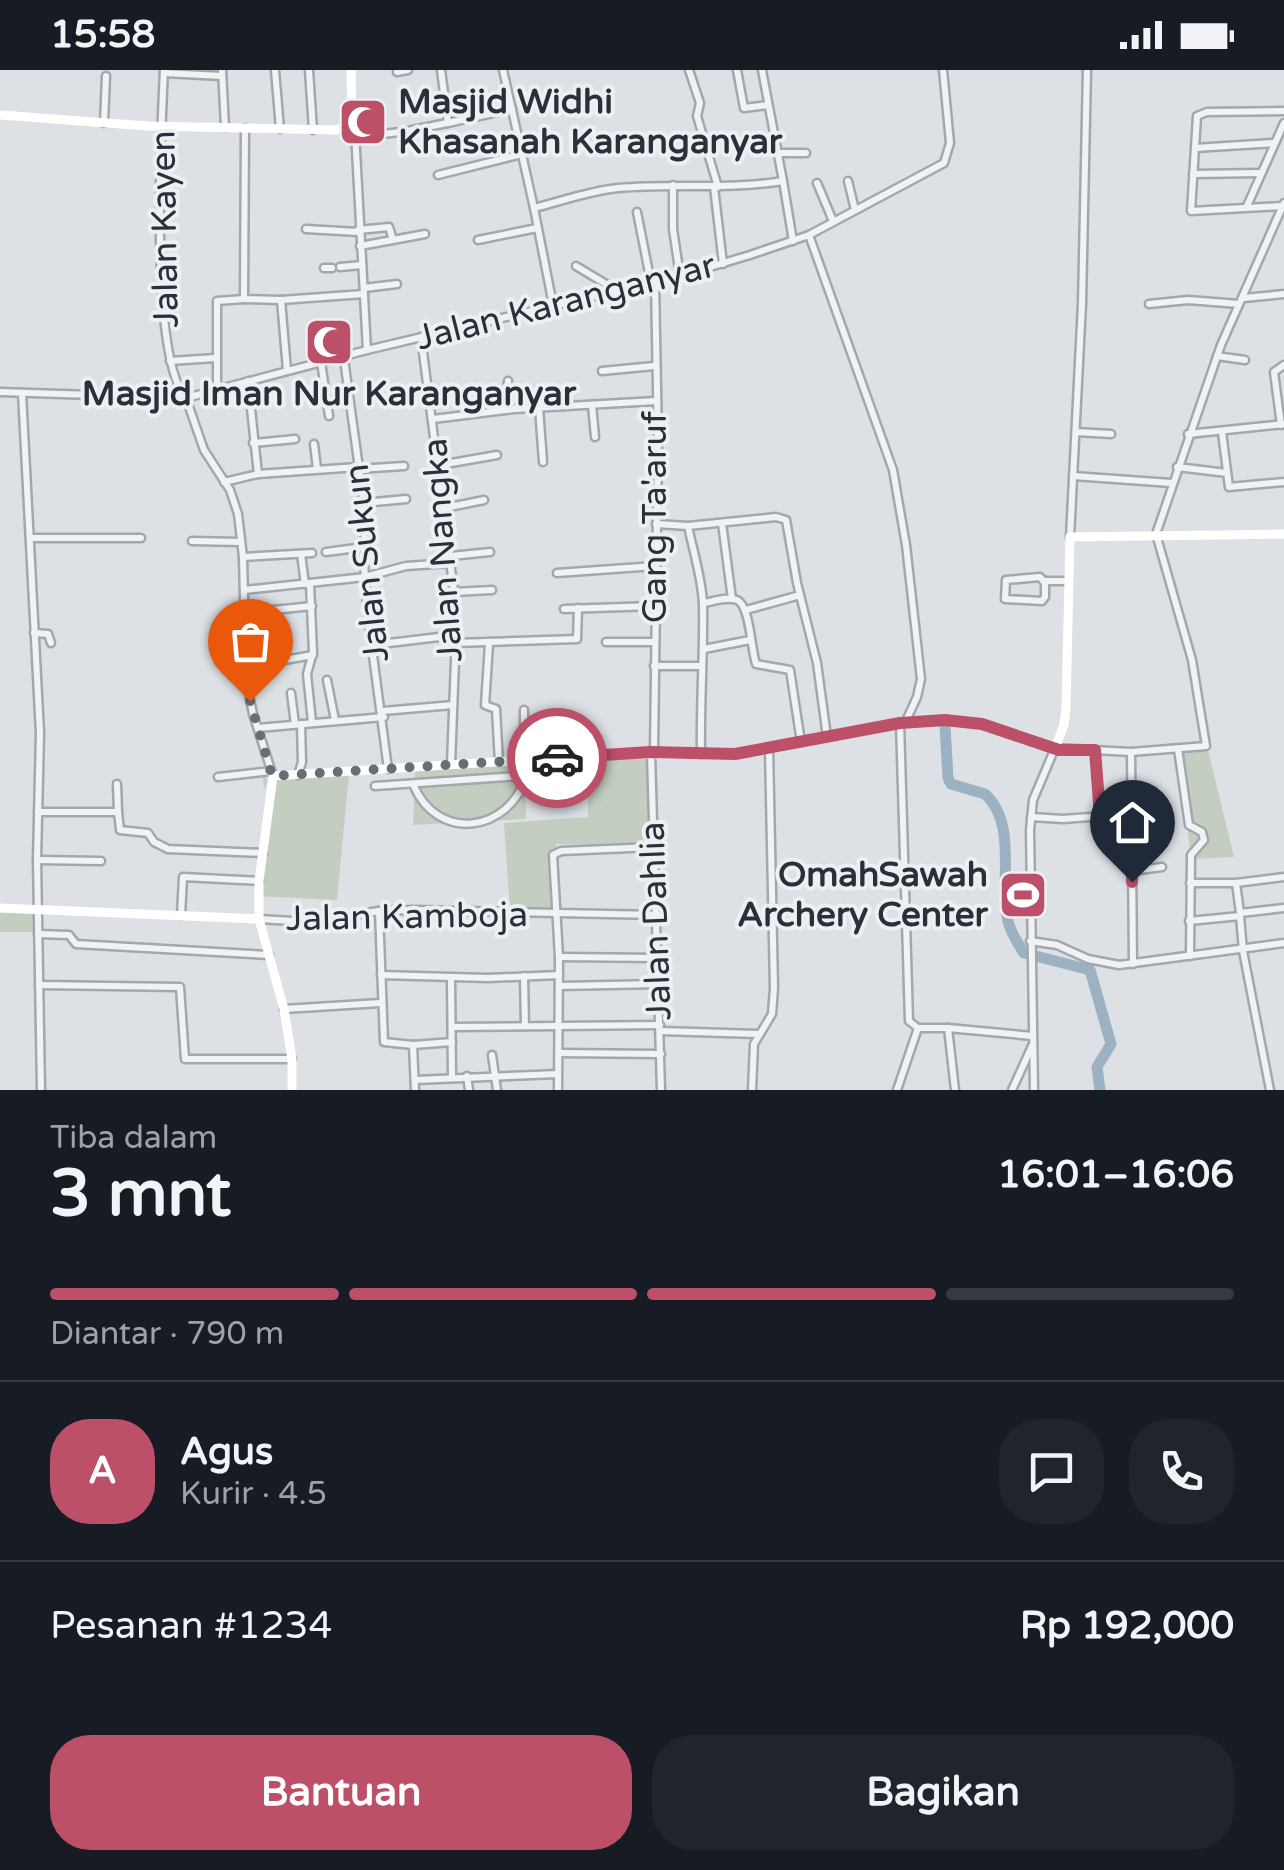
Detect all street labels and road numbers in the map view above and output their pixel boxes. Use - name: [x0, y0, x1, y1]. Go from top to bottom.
- street label: Jalan Kayen: [142, 130, 188, 328]
- street label: Jalan Karanganyar: [412, 244, 720, 359]
- street label: Gang Ta'aruf: [634, 410, 676, 623]
- street label: Jalan Nangka: [414, 437, 472, 663]
- street label: Jalan Sukun: [336, 462, 398, 664]
- street label: Jalan Dahlia: [632, 821, 680, 1021]
- street label: Jalan Kamboja: [286, 894, 528, 940]

